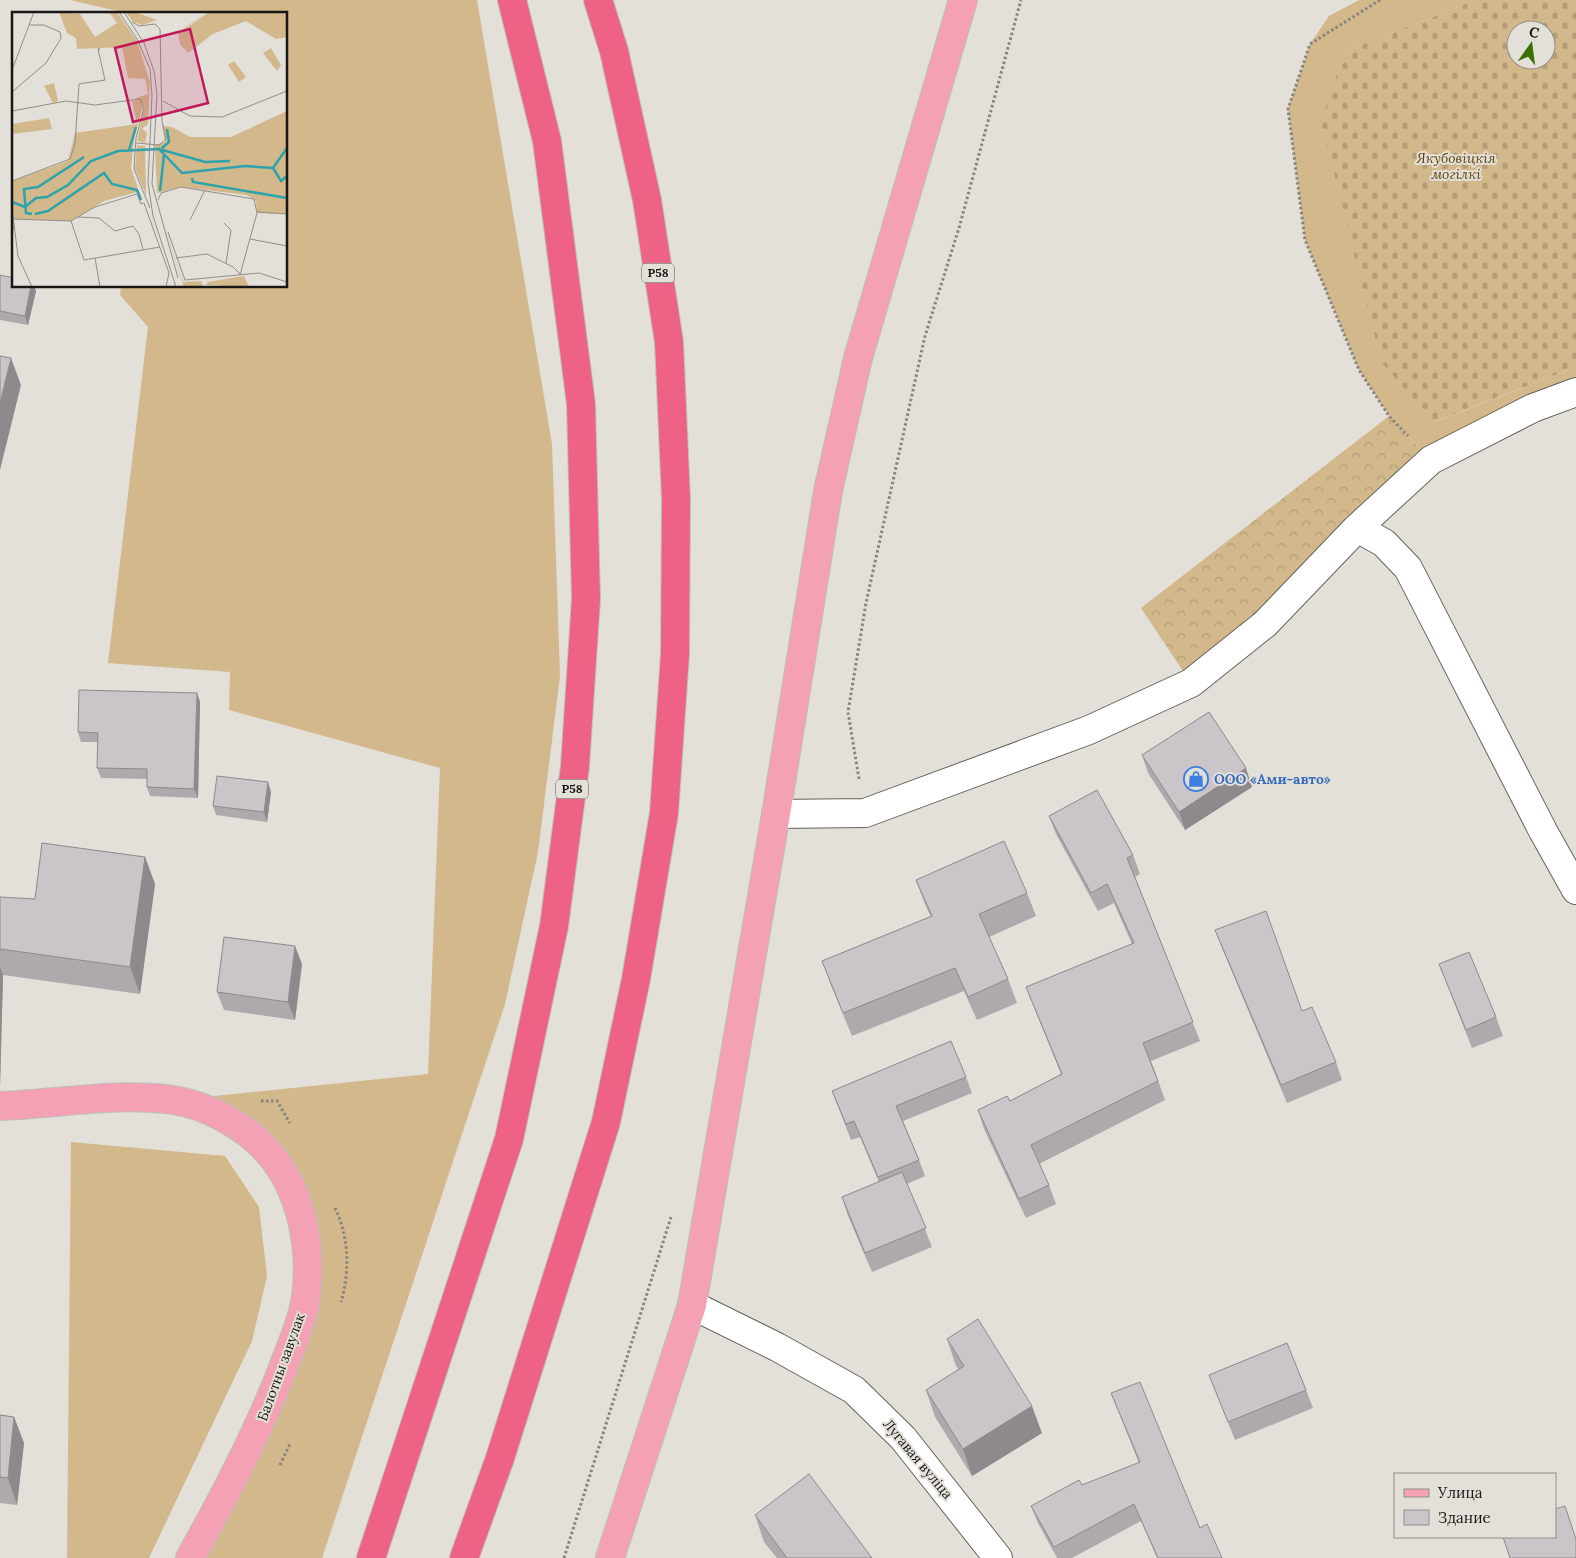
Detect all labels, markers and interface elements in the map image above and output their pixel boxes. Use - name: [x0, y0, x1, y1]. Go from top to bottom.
- inset map: [12, 12, 288, 288]
- north arrow: [1506, 20, 1556, 70]
- text: С: [1527, 22, 1541, 42]
- park label: Якубовіцкія могілкі: [1416, 149, 1496, 183]
- road number: Р58: [642, 264, 674, 282]
- shop icon: ООО «Ами-авто»: [1183, 766, 1209, 792]
- place label: ООО «Ами-авто»: [1214, 770, 1331, 788]
- road number: Р58: [556, 780, 588, 799]
- street label: Балотны завулак: [253, 1310, 309, 1423]
- street label: Лугавая вуліца: [879, 1415, 957, 1503]
- legend: [1394, 1473, 1556, 1538]
- text: Улица: [1437, 1483, 1483, 1502]
- text: Здание: [1438, 1508, 1491, 1527]

